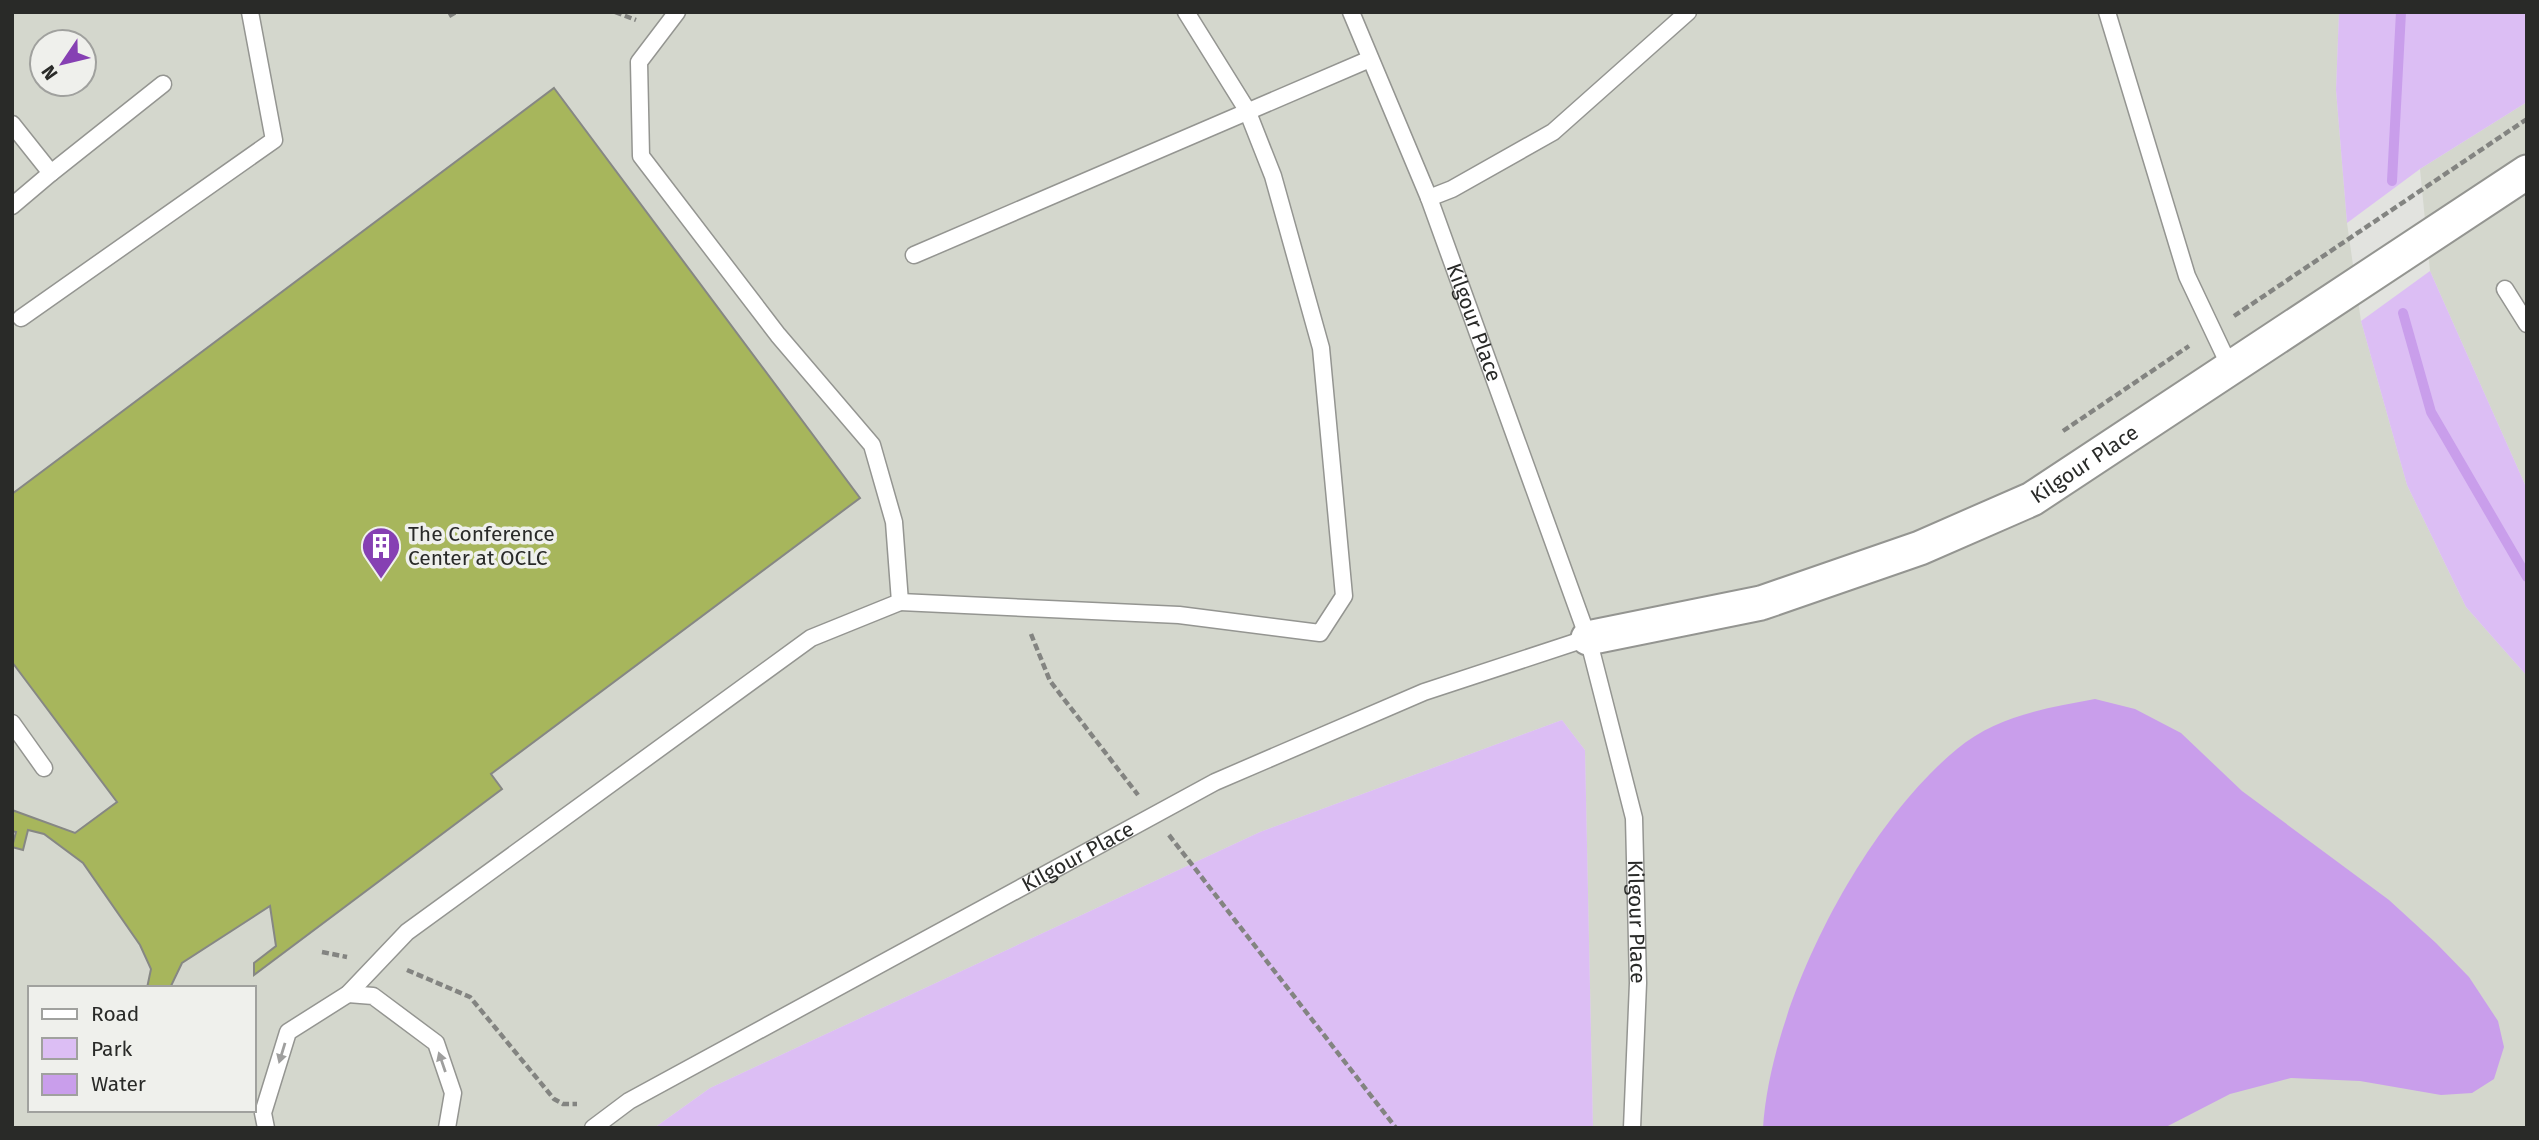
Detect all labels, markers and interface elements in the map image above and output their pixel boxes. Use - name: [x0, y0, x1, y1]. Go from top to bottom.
- north arrow: [28, 28, 98, 98]
- text: N: [36, 61, 63, 84]
- street label: Kilgour Place: [1441, 260, 1507, 385]
- street label: Kilgour Place: [2026, 419, 2143, 509]
- place label: The Conference Center at OCLC: [408, 521, 555, 571]
- building icon: The Conference Center at OCLC: [360, 525, 402, 580]
- street label: Kilgour Place: [1017, 816, 1138, 898]
- street label: Kilgour Place: [1622, 859, 1651, 984]
- legend: [28, 986, 256, 1112]
- text: Road: [91, 1001, 139, 1027]
- text: Park: [91, 1036, 133, 1062]
- one-way arrow: [276, 1043, 286, 1064]
- one-way arrow: [436, 1051, 447, 1072]
- text: Water: [91, 1071, 146, 1097]

